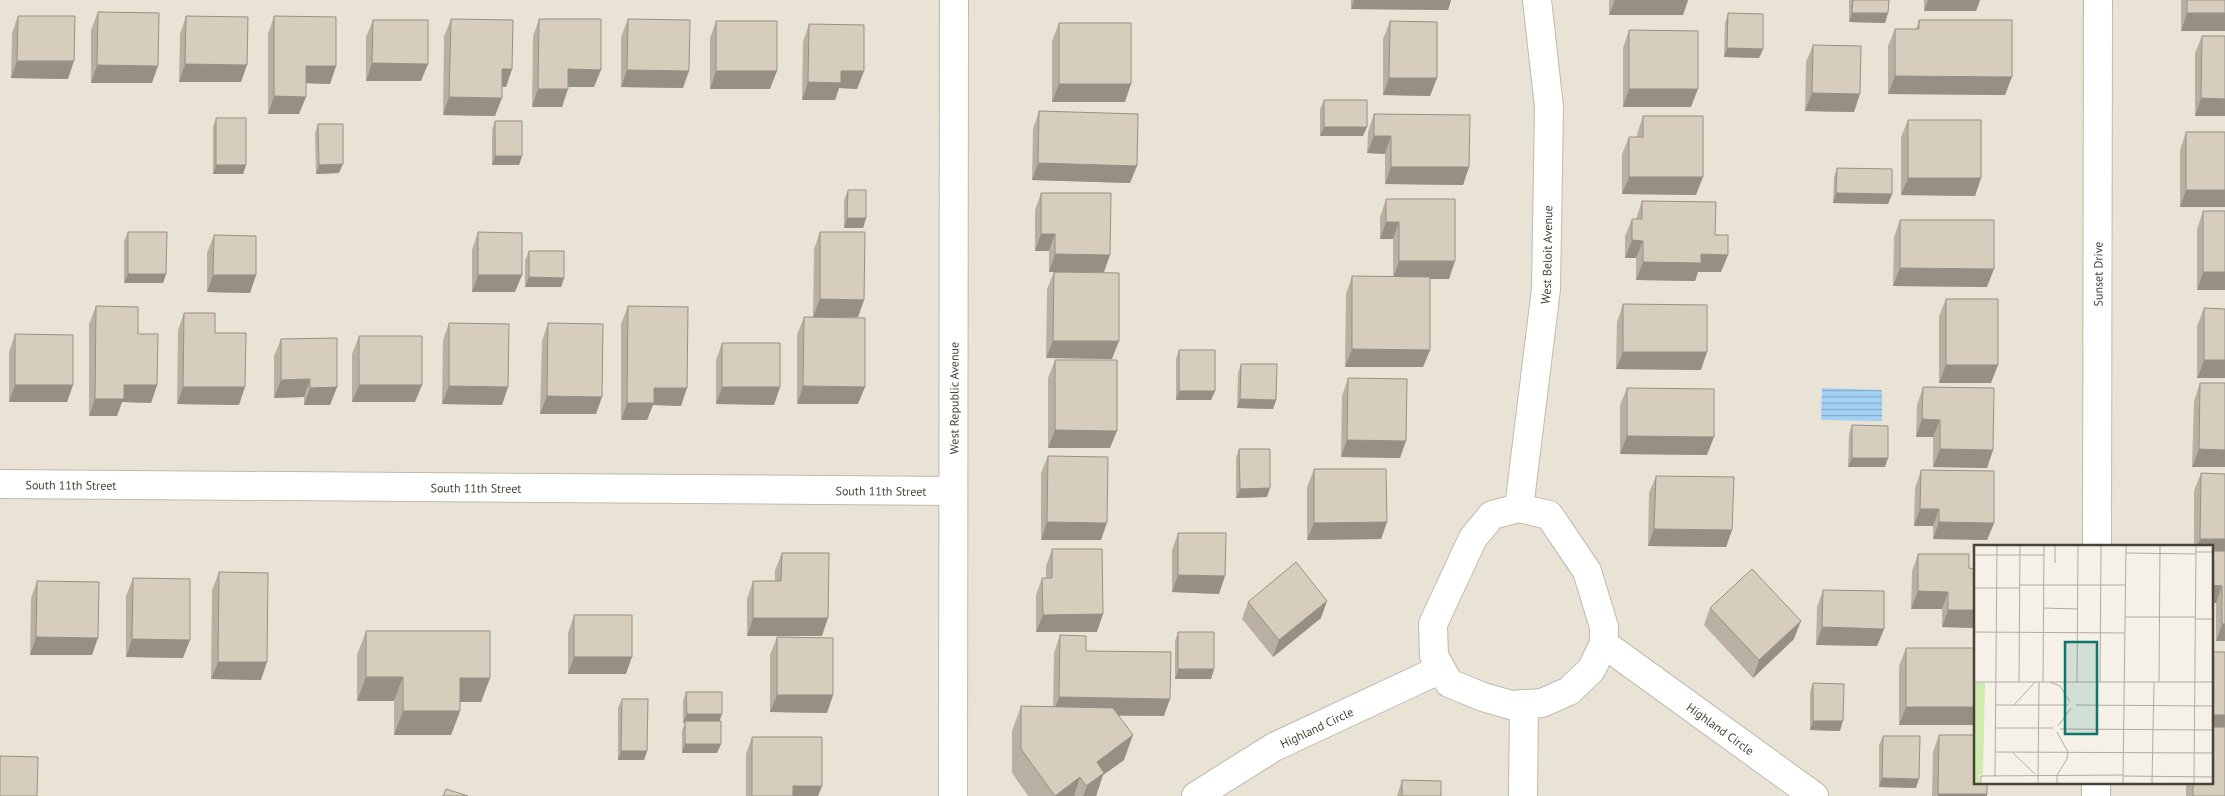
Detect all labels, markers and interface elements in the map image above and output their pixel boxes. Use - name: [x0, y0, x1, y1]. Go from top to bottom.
- street label: West Beloit Avenue: [1537, 205, 1555, 305]
- street label: Sunset Drive: [2090, 242, 2105, 306]
- street label: West Republic Avenue: [946, 342, 961, 454]
- street label: South 11th Street: [26, 477, 116, 492]
- street label: South 11th Street: [431, 480, 521, 495]
- street label: South 11th Street: [836, 483, 926, 498]
- inset map: [1974, 545, 2212, 784]
- street label: Highland Circle: [1684, 699, 1757, 758]
- street label: Highland Circle: [1277, 704, 1356, 751]

